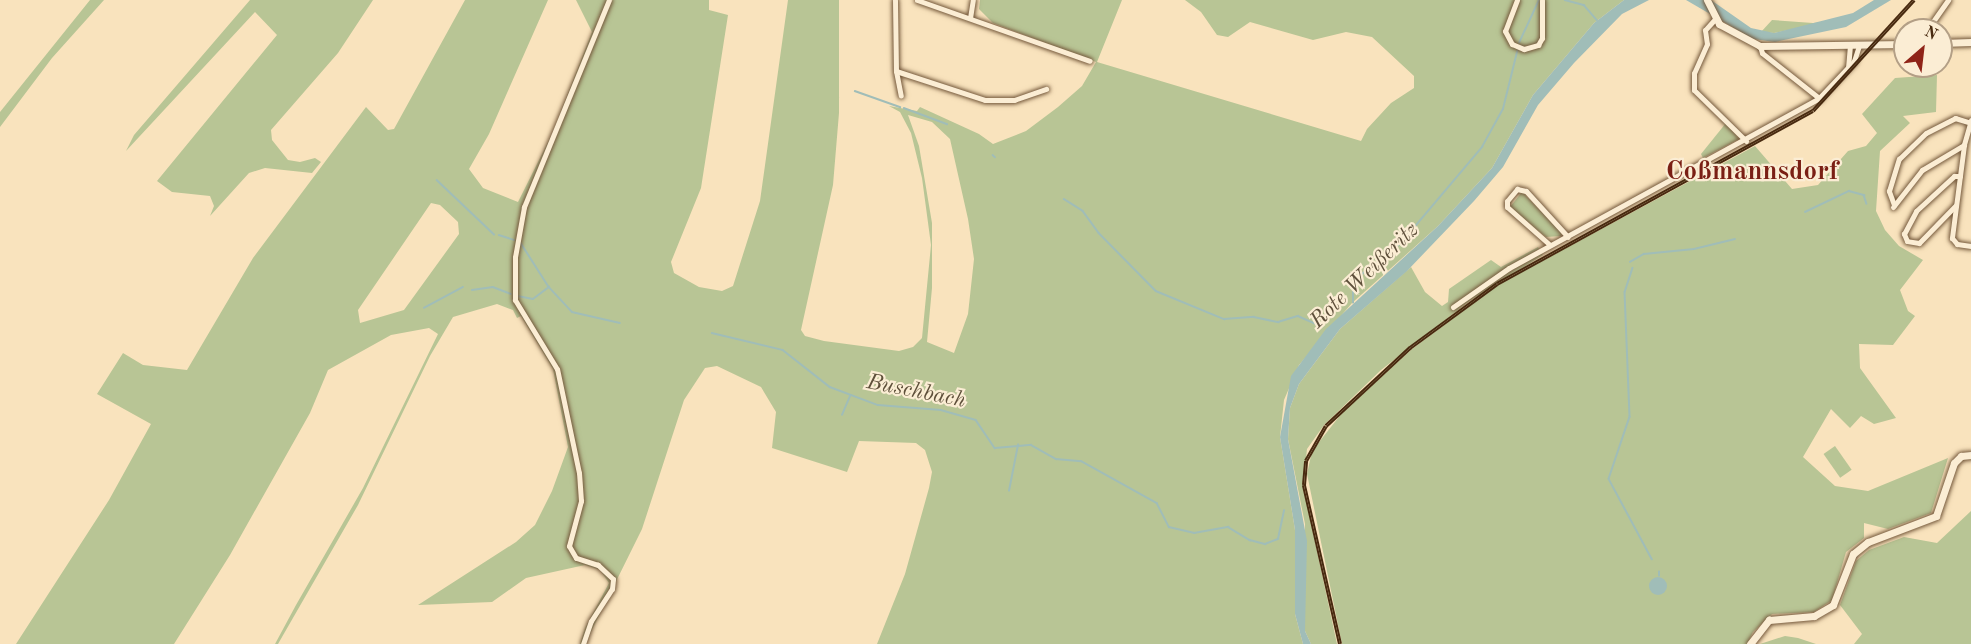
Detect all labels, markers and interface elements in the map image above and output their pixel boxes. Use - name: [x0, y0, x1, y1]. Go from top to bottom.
- north arrow: [1893, 18, 1953, 78]
- text: N: [1921, 24, 1940, 44]
- district label: Coßmannsdorf: [1666, 156, 1838, 188]
- water label: Rote Weißeritz: [1305, 217, 1425, 335]
- water label: Buschbach: [864, 369, 968, 415]

